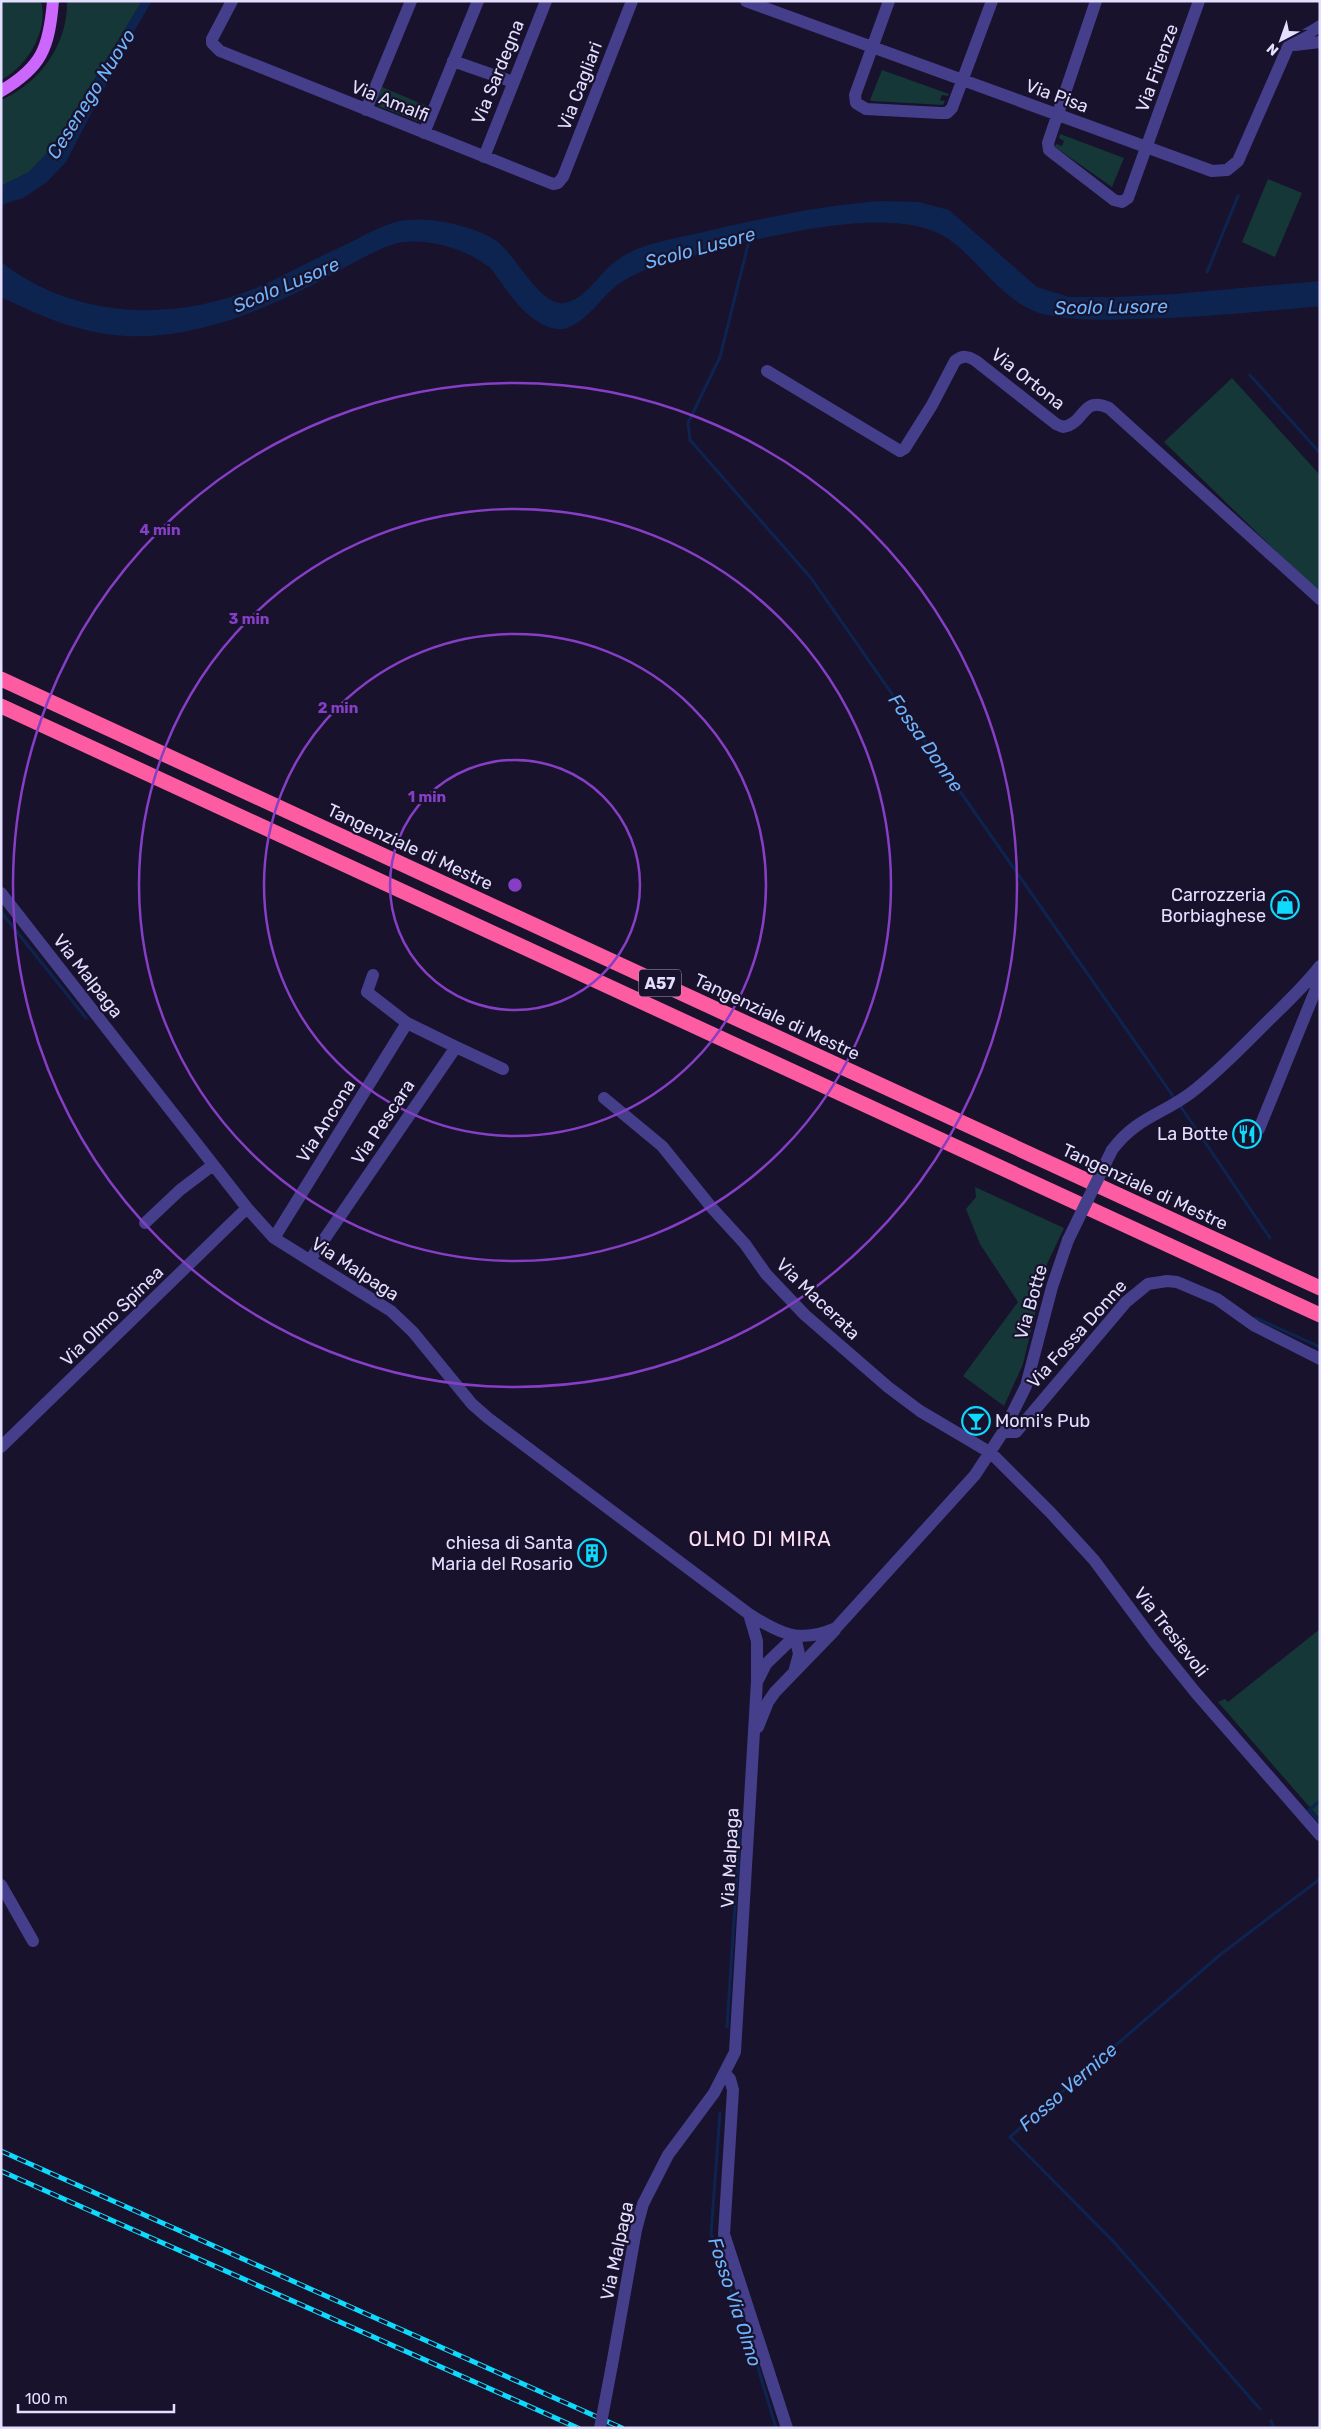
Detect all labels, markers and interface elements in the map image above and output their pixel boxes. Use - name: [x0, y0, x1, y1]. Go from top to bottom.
- north arrow: [1256, 15, 1306, 65]
- street label: Via Sardegna: [467, 17, 529, 127]
- street label: Via Firenze: [1131, 21, 1183, 115]
- water label: Cesenego Nuovo: [42, 25, 140, 163]
- street label: Via Cagliari: [553, 39, 607, 133]
- text: N: [1263, 40, 1282, 59]
- street label: Via Pisa: [1022, 74, 1092, 118]
- street label: Via Amalfi: [348, 75, 432, 127]
- water label: Scolo Lusore: [642, 222, 758, 274]
- water label: Scolo Lusore: [229, 252, 343, 318]
- water label: Scolo Lusore: [1054, 295, 1168, 319]
- street label: Via Ortona: [987, 343, 1069, 415]
- text: 4 min: [139, 521, 181, 539]
- text: 3 min: [229, 610, 269, 628]
- water label: Fossa Donne: [884, 689, 969, 797]
- text: 2 min: [318, 699, 358, 717]
- text: 1 min: [408, 788, 446, 806]
- street label: Tangenziale di Mestre: [324, 799, 496, 895]
- centre of rings: [506, 876, 524, 894]
- place label: Carrozzeria Borbiaghese: [1161, 884, 1266, 927]
- shop icon: Carrozzeria Borbiaghese: [1270, 890, 1300, 920]
- street label: Via Malpaga: [48, 930, 128, 1022]
- street label: Tangenziale di Mestre: [691, 969, 863, 1065]
- road number: A57: [639, 970, 681, 996]
- street label: Via Ancona: [292, 1075, 360, 1167]
- street label: Via Pescara: [347, 1075, 419, 1169]
- restaurant icon: La Botte: [1232, 1119, 1262, 1149]
- place label: La Botte: [1157, 1123, 1228, 1145]
- street label: Tangenziale di Mestre: [1059, 1139, 1231, 1235]
- street label: Via Malpaga: [307, 1232, 403, 1306]
- street label: Via Macerata: [771, 1254, 865, 1344]
- street label: Via Olmo Spinea: [56, 1261, 168, 1371]
- street label: Via Botte: [1010, 1262, 1052, 1342]
- street label: Via Fossa Donne: [1023, 1275, 1131, 1393]
- bar icon: Momi's Pub: [961, 1406, 991, 1436]
- place label: Momi's Pub: [995, 1410, 1090, 1432]
- district label: OLMO DI MIRA: [688, 1527, 832, 1551]
- place label: chiesa di Santa Maria del Rosario: [431, 1532, 573, 1575]
- building icon: chiesa di Santa Maria del Rosario: [577, 1538, 607, 1568]
- street label: Via Tresievoli: [1129, 1583, 1213, 1681]
- street label: Via Malpaga: [716, 1807, 744, 1909]
- water label: Fosso Vernice: [1014, 2038, 1122, 2136]
- street label: Via Malpaga: [596, 2200, 638, 2302]
- water label: Fosso Via Olmo: [703, 2235, 767, 2370]
- scale bar: [18, 2382, 174, 2414]
- text: 100 m: [25, 2390, 67, 2408]

